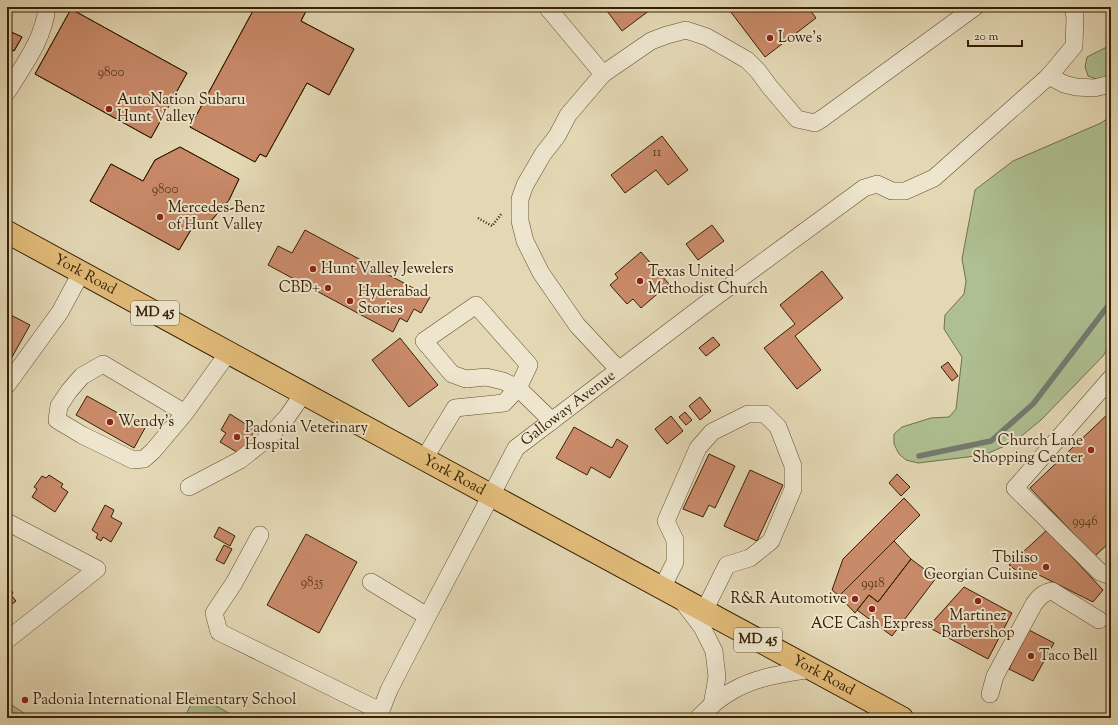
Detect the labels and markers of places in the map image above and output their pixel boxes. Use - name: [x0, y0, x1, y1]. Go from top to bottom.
- place label: Lowe's: [778, 28, 822, 49]
- marker: Lowe's: [765, 33, 775, 43]
- place label: AutoNation Subaru Hunt Valley: [117, 90, 246, 128]
- marker: AutoNation Subaru Hunt Valley: [104, 104, 114, 114]
- place label: Mercedes-Benz of Hunt Valley: [168, 198, 266, 236]
- marker: Mercedes-Benz of Hunt Valley: [155, 212, 165, 222]
- place label: Hunt Valley Jewelers: [321, 259, 454, 280]
- place label: Texas United Methodist Church: [648, 262, 768, 300]
- marker: Hunt Valley Jewelers: [308, 264, 318, 274]
- marker: Texas United Methodist Church: [635, 276, 645, 286]
- place label: CBD+: [279, 278, 320, 299]
- place label: Hyderabad Stories: [358, 282, 429, 320]
- marker: CBD+: [323, 283, 333, 293]
- marker: Hyderabad Stories: [345, 296, 355, 306]
- place label: Wendy's: [118, 412, 174, 433]
- marker: Wendy's: [105, 417, 115, 427]
- place label: Padonia Veterinary Hospital: [245, 418, 368, 456]
- place label: Church Lane Shopping Center: [972, 431, 1083, 469]
- marker: Padonia Veterinary Hospital: [232, 432, 242, 442]
- marker: Church Lane Shopping Center: [1086, 445, 1096, 455]
- place label: Tbiliso Georgian Cuisine: [924, 548, 1038, 586]
- marker: Tbiliso Georgian Cuisine: [1041, 562, 1051, 572]
- place label: R&R Automotive: [731, 589, 847, 610]
- marker: R&R Automotive: [850, 594, 860, 604]
- marker: Martinez Barbershop: [973, 596, 983, 606]
- marker: ACE Cash Express: [867, 604, 877, 614]
- place label: Martinez Barbershop: [941, 606, 1015, 644]
- place label: ACE Cash Express: [811, 614, 933, 635]
- place label: Taco Bell: [1039, 646, 1098, 667]
- marker: Taco Bell: [1026, 651, 1036, 661]
- place label: Padonia International Elementary School: [33, 690, 296, 711]
- marker: Padonia International Elementary School: [20, 695, 30, 705]

